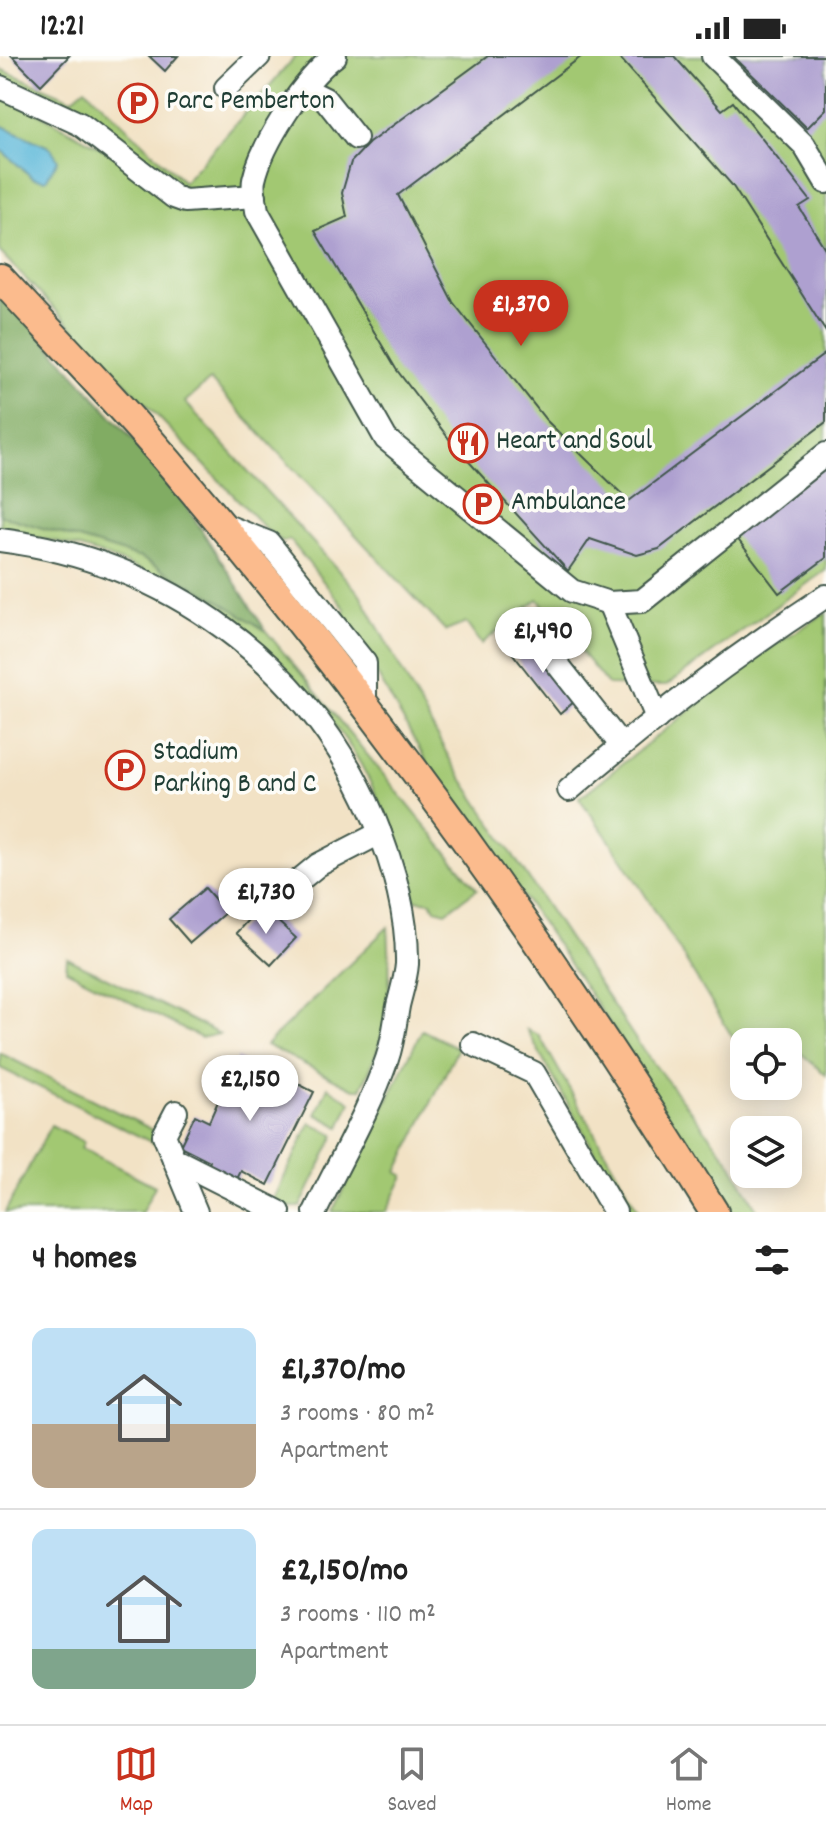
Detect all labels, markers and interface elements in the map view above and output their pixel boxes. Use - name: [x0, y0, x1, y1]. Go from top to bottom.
- text: 12:21: [40, 7, 84, 50]
- parking icon: Parc Pemberton: [117, 82, 159, 124]
- place label: Parc Pemberton: [166, 83, 335, 123]
- pin: £1,370: [456, 280, 586, 348]
- text: £1,370: [491, 287, 551, 324]
- restaurant icon: Heart and Soul: [447, 422, 489, 464]
- place label: Heart and Soul: [496, 423, 652, 463]
- parking icon: Ambulance: [462, 483, 504, 525]
- place label: Ambulance: [511, 484, 626, 524]
- pin: £1,490: [478, 607, 608, 675]
- text: £1,490: [513, 614, 573, 651]
- place label: Stadium Parking B and C: [153, 734, 317, 806]
- parking icon: Stadium Parking B and C: [104, 749, 146, 791]
- pin: £1,730: [201, 868, 331, 936]
- text: £1,730: [236, 875, 296, 912]
- map controls: [730, 1028, 802, 1188]
- button: locate: [730, 1028, 802, 1100]
- pin: £2,150: [185, 1055, 315, 1123]
- text: £2,150: [219, 1062, 281, 1099]
- button: layers: [730, 1116, 802, 1188]
- text: 4 homes: [32, 1236, 137, 1285]
- icon: filters: [750, 1238, 794, 1282]
- text: £1,370/mo: [280, 1347, 406, 1396]
- icon: home: [96, 1360, 192, 1456]
- text: 3 rooms · 80 m²: [280, 1396, 435, 1433]
- text: Apartment: [280, 1433, 389, 1470]
- text: £2,150/mo: [280, 1548, 408, 1597]
- icon: home: [96, 1561, 192, 1657]
- text: 3 rooms · 110 m²: [280, 1597, 436, 1634]
- text: Apartment: [280, 1634, 389, 1671]
- tab: Map: [114, 1742, 158, 1821]
- tab: Saved: [387, 1742, 437, 1821]
- tab: Home: [666, 1742, 711, 1821]

